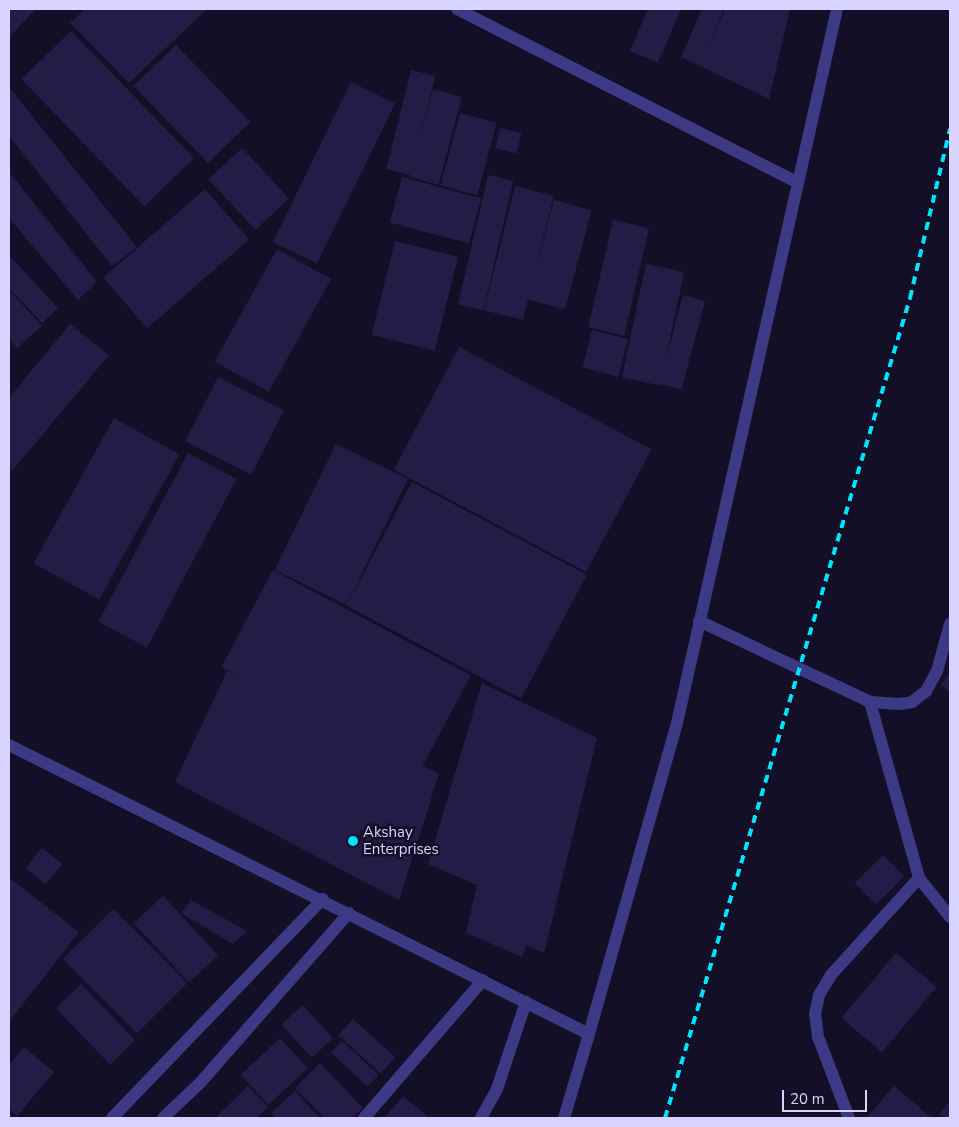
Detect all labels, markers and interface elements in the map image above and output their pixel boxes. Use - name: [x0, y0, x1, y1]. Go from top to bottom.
- place label: Akshay Enterprises: [363, 823, 439, 858]
- marker: Akshay Enterprises: [347, 835, 359, 847]
- scale bar: [784, 1080, 869, 1112]
- text: 20 m: [790, 1089, 825, 1109]

